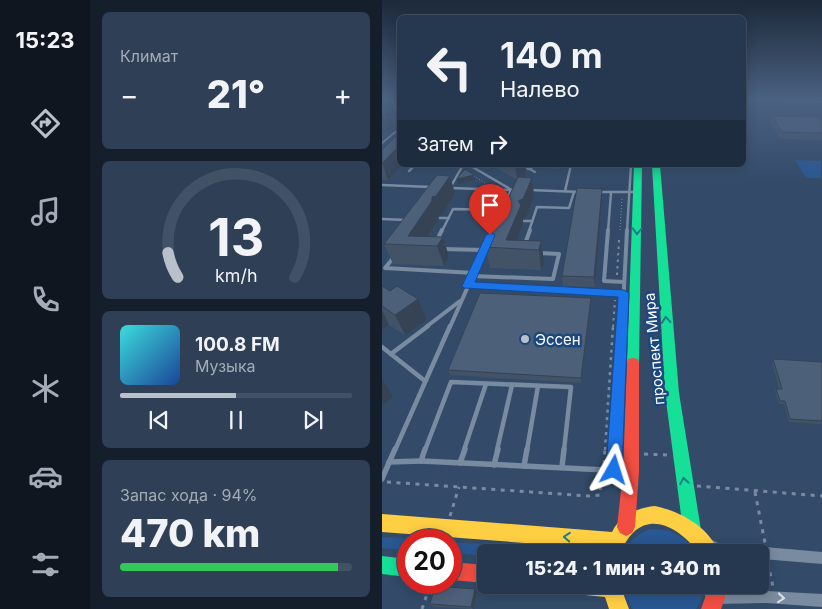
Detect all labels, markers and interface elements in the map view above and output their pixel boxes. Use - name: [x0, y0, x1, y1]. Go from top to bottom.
- text: 15:23: [16, 27, 74, 53]
- text: 140 m: [500, 34, 603, 76]
- icon: left: [417, 35, 482, 100]
- text: Климат: [120, 46, 178, 66]
- text: 21°: [207, 71, 265, 117]
- text: Налево: [500, 76, 580, 102]
- text: −: [120, 78, 139, 112]
- text: +: [333, 78, 352, 112]
- icon: directions: [28, 106, 63, 141]
- icon: right: [484, 130, 512, 158]
- text: Затем: [417, 133, 474, 156]
- pin: [469, 184, 511, 235]
- icon: arrive: [476, 191, 504, 219]
- icon: music: [28, 194, 63, 229]
- text: 13: [208, 206, 264, 269]
- one-way arrow: [632, 228, 642, 235]
- text: km/h: [215, 265, 257, 286]
- icon: phone: [28, 282, 63, 317]
- street label: проспект Мира: [640, 292, 668, 406]
- one-way arrow: [661, 316, 672, 324]
- place label: Эссен: [535, 330, 581, 349]
- text: 100.8 FM: [195, 333, 280, 356]
- marker: Эссен: [519, 333, 531, 345]
- text: Музыка: [195, 356, 256, 376]
- icon: climate: [28, 371, 63, 406]
- icon: previous: [145, 406, 173, 434]
- icon: pause: [222, 406, 250, 434]
- icon: next: [299, 406, 327, 434]
- position arrow: [587, 443, 639, 495]
- icon: car: [28, 459, 63, 494]
- one-way arrow: [680, 477, 690, 486]
- text: Запас хода · 94%: [120, 485, 257, 505]
- text: 470 km: [120, 510, 260, 556]
- speed limit sign: 20: [397, 529, 462, 594]
- one-way arrow: [563, 532, 571, 543]
- icon: filters: [28, 547, 63, 582]
- text: 15:24 · 1 мин · 340 m: [525, 557, 721, 580]
- one-way arrow: [777, 592, 785, 603]

